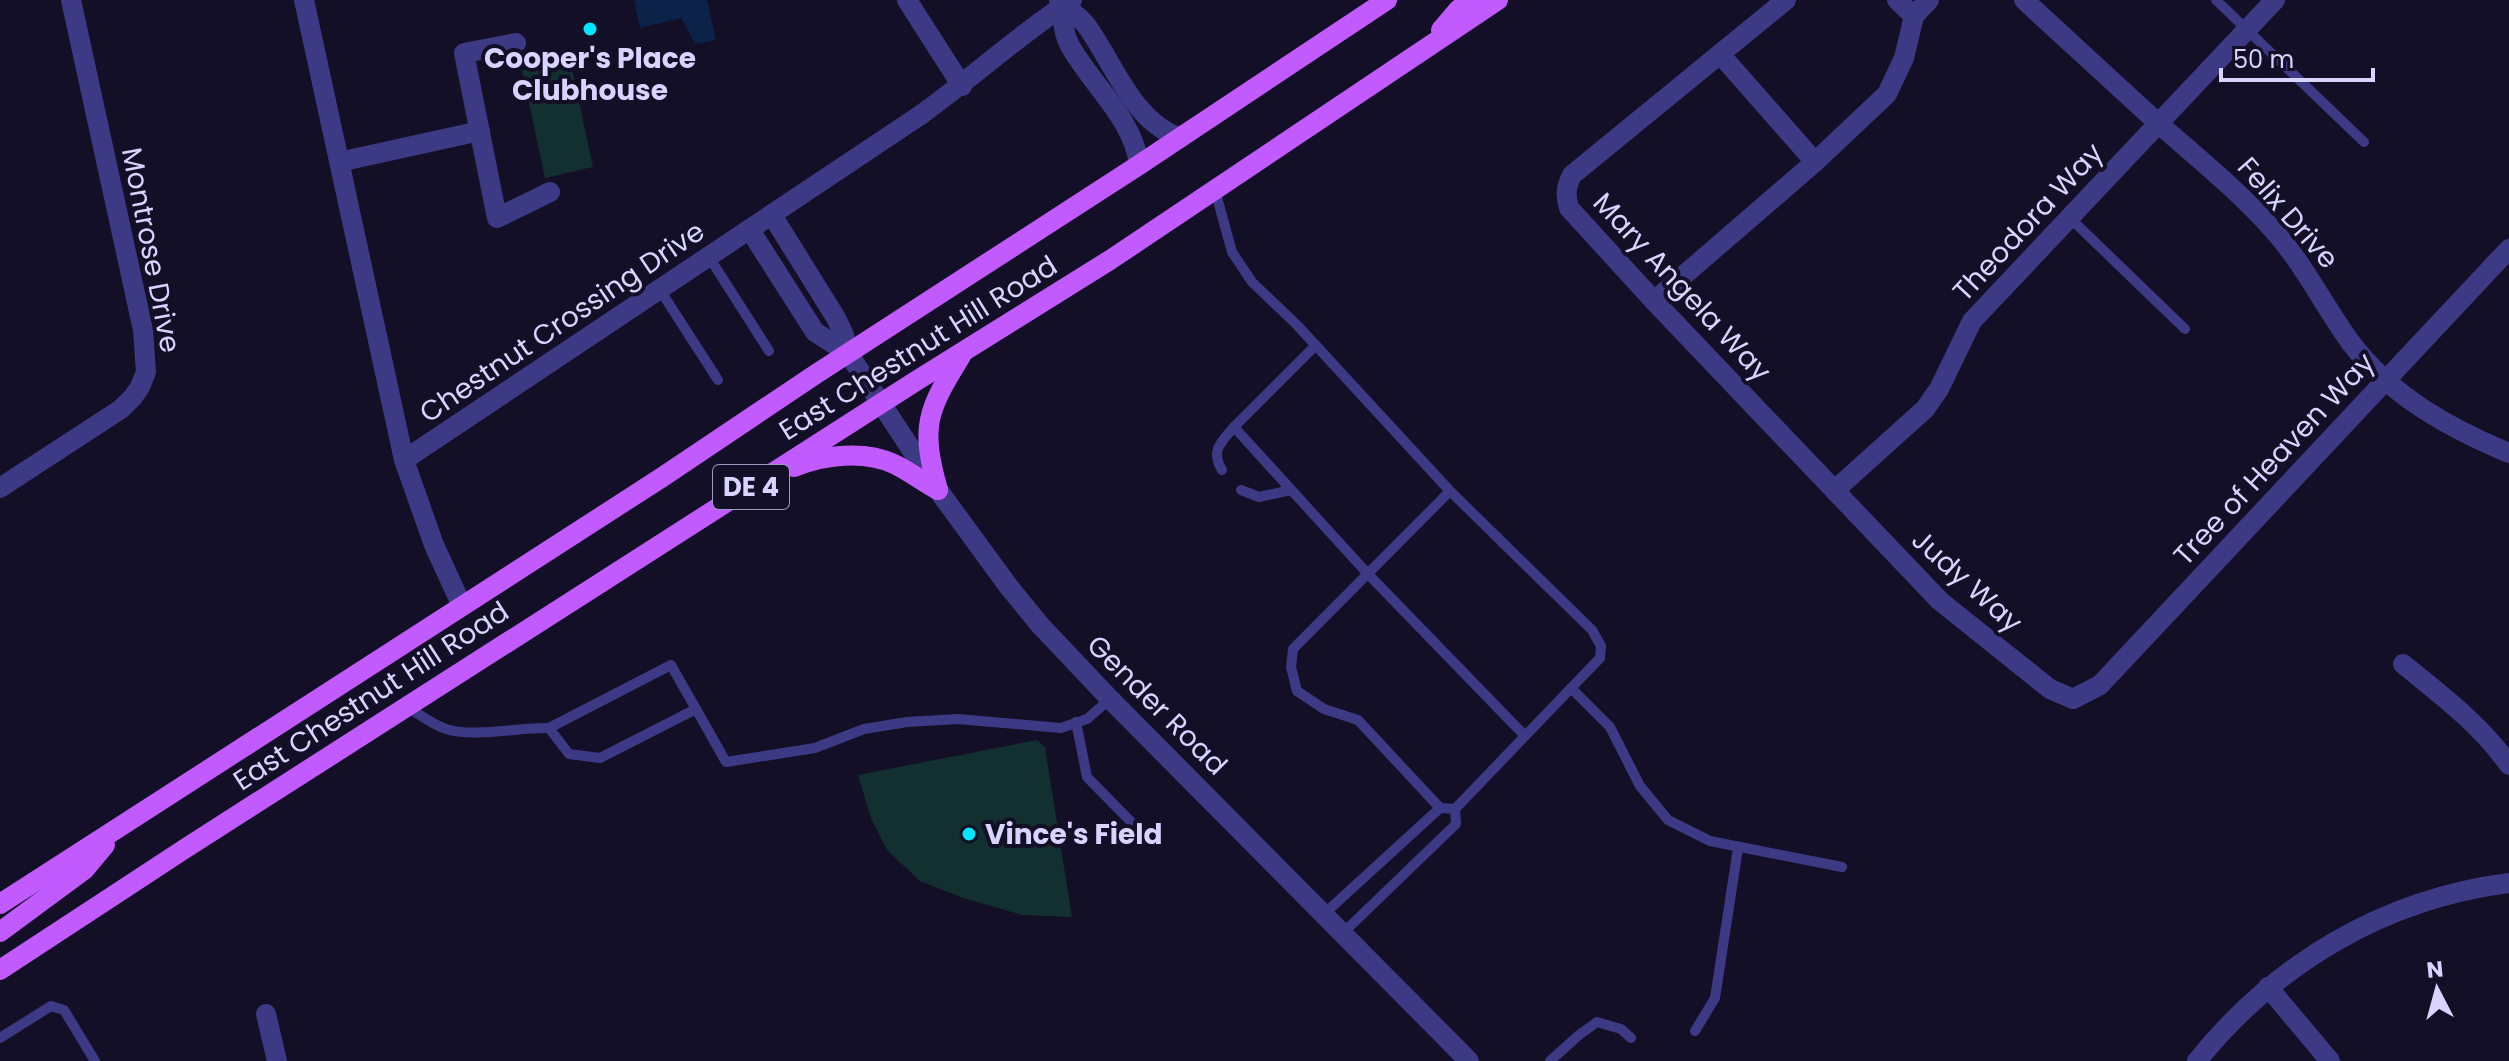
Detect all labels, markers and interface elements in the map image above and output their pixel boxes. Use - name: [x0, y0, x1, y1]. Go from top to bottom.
- marker: Cooper's Place Clubhouse: [581, 20, 599, 38]
- scale bar: [2221, 32, 2373, 82]
- place label: Cooper's Place Clubhouse: [484, 39, 696, 110]
- text: 50 m: [2233, 43, 2294, 76]
- street label: Theodora Way: [1944, 134, 2112, 310]
- street label: Montrose Drive: [112, 144, 190, 356]
- street label: Felix Drive: [2229, 149, 2347, 277]
- street label: Mary Angela Way: [1584, 184, 1780, 390]
- street label: Chestnut Crossing Drive: [412, 212, 712, 432]
- street label: East Chestnut Hill Road: [772, 246, 1064, 450]
- street label: Tree of Heaven Way: [2165, 344, 2383, 574]
- road number: DE 4: [713, 465, 789, 509]
- street label: Judy Way: [1903, 521, 2031, 641]
- street label: East Chestnut Hill Road: [226, 592, 516, 800]
- street label: Gender Road: [1078, 626, 1236, 784]
- place label: Vince's Field: [985, 815, 1163, 854]
- marker: Vince's Field: [960, 825, 978, 843]
- north arrow: [2397, 949, 2477, 1029]
- text: N: [2425, 953, 2445, 986]

